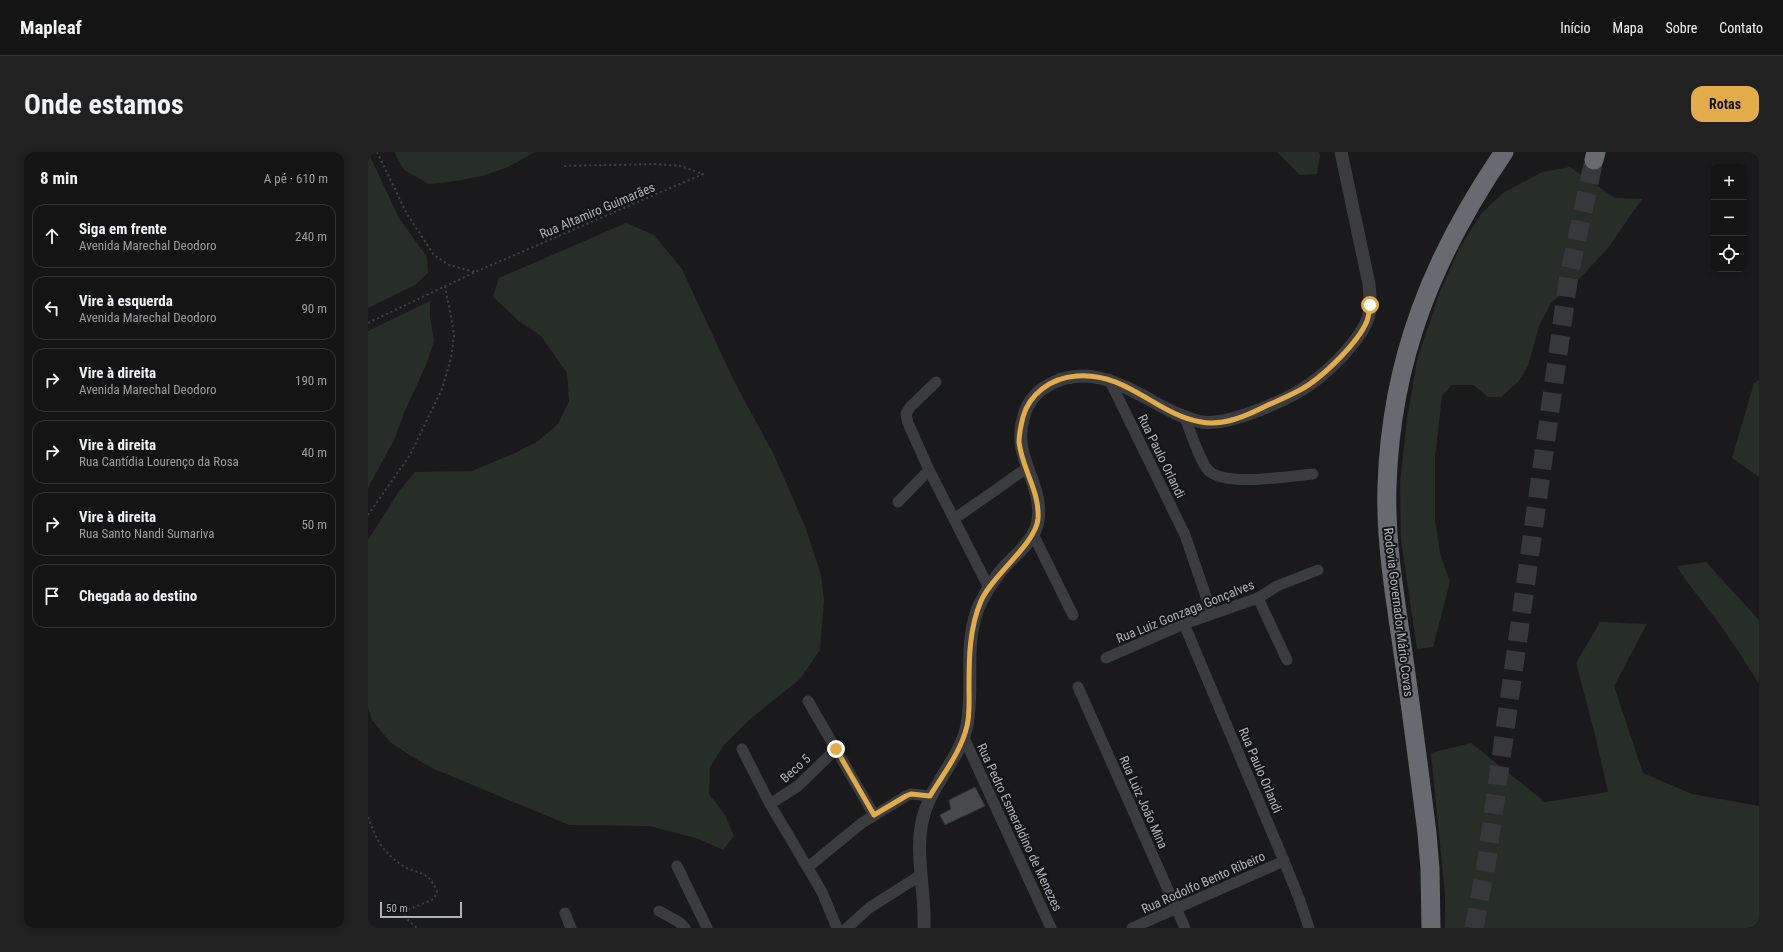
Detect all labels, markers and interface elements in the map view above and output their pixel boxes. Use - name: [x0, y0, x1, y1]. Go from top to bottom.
- text: Mapleaf: [20, 16, 82, 39]
- text: Início: [1560, 20, 1591, 36]
- text: Mapa: [1613, 20, 1643, 36]
- text: Sobre: [1665, 20, 1697, 36]
- text: Contato: [1719, 20, 1763, 36]
- button: Rotas: [1691, 86, 1759, 122]
- text: Onde estamos: [24, 88, 184, 121]
- map controls: [1711, 164, 1747, 272]
- button: +: [1711, 164, 1747, 200]
- text: 8 min: [40, 168, 78, 188]
- text: A pé · 610 m: [264, 171, 328, 186]
- street label: Rua Altamiro Guimarães: [537, 179, 657, 242]
- button: −: [1711, 200, 1747, 236]
- text: Siga em frente: [79, 220, 167, 238]
- icon: ahead: [41, 225, 63, 247]
- text: 240 m: [295, 229, 327, 244]
- button: locate: [1711, 236, 1747, 272]
- text: Avenida Marechal Deodoro: [79, 238, 217, 253]
- text: Vire à esquerda: [79, 292, 173, 310]
- route start: [1361, 296, 1379, 314]
- icon: left: [41, 297, 63, 319]
- text: 90 m: [301, 301, 327, 316]
- text: Avenida Marechal Deodoro: [79, 310, 217, 325]
- text: Vire à direita: [79, 364, 156, 382]
- icon: right: [41, 369, 63, 391]
- text: 190 m: [295, 373, 327, 388]
- text: Avenida Marechal Deodoro: [79, 382, 217, 397]
- street label: Rua Paulo Orlandi: [1135, 412, 1188, 501]
- text: Vire à direita: [79, 436, 156, 454]
- icon: right: [41, 441, 63, 463]
- text: 40 m: [301, 445, 327, 460]
- text: Rua Cantídia Lourenço da Rosa: [79, 454, 239, 469]
- text: Vire à direita: [79, 508, 156, 526]
- icon: right: [41, 513, 63, 535]
- text: 50 m: [301, 517, 327, 532]
- text: Rua Santo Nandi Sumariva: [79, 526, 215, 541]
- street label: Rodovia Governador Mário Covas: [1381, 527, 1416, 697]
- street label: Rua Luiz Gonzaga Gonçalves: [1114, 577, 1256, 646]
- icon: arrive: [41, 585, 63, 607]
- text: Chegada ao destino: [79, 587, 197, 605]
- street label: Rua Paulo Orlandi: [1236, 725, 1285, 815]
- route end: [827, 740, 845, 758]
- street label: Rua Pedro Esmeraldino de Menezes: [974, 741, 1065, 913]
- street label: Beco 5: [777, 751, 813, 786]
- street label: Rua Luiz João Mina: [1116, 753, 1171, 851]
- street label: Rua Rodolfo Bento Ribeiro: [1139, 848, 1267, 917]
- scale bar: [380, 900, 462, 919]
- text: 50 m: [386, 902, 408, 915]

